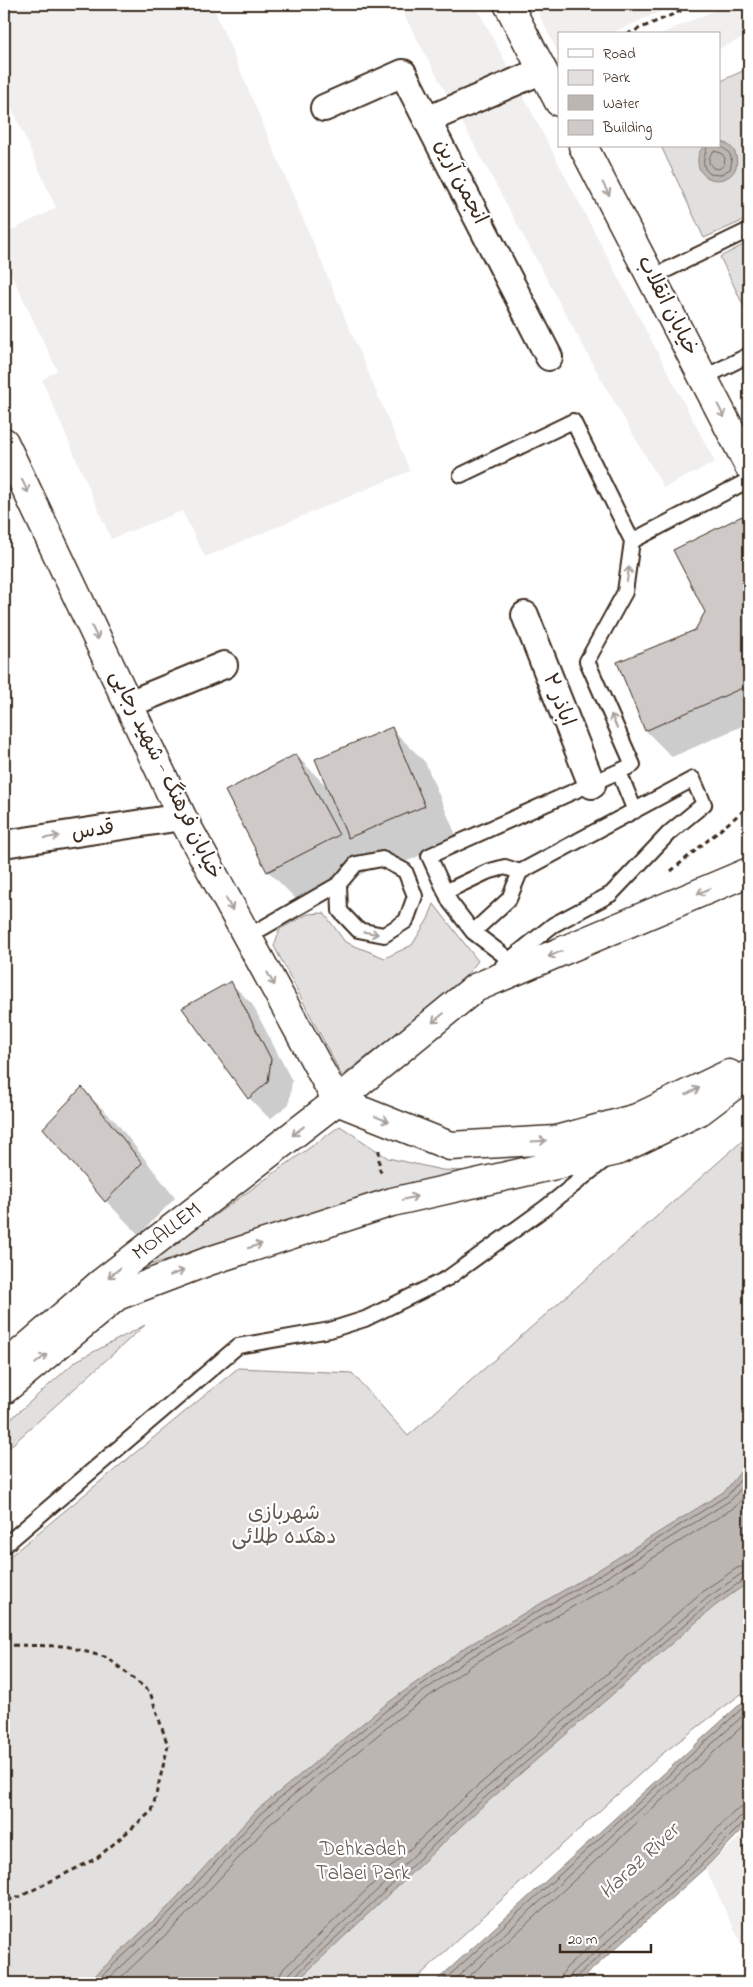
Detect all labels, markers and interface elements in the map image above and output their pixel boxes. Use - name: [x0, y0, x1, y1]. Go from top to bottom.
- legend: [558, 32, 720, 148]
- text: Road: [603, 43, 636, 65]
- text: Park: [603, 67, 631, 89]
- text: Water: [603, 93, 639, 115]
- text: Building: [602, 117, 652, 140]
- street label: انجمن آرین: [426, 134, 494, 230]
- one-way arrow: [601, 182, 611, 197]
- street label: خیابان انقلاب: [629, 251, 705, 361]
- one-way arrow: [717, 403, 726, 418]
- one-way arrow: [21, 478, 30, 493]
- one-way arrow: [623, 566, 633, 582]
- one-way arrow: [90, 625, 100, 640]
- street label: خیابان فرهنگ - شهید رجایی: [101, 665, 229, 885]
- street label: اباذر ۲: [534, 669, 582, 731]
- one-way arrow: [608, 714, 618, 729]
- street label: قدس: [69, 813, 117, 849]
- one-way arrow: [44, 832, 60, 842]
- one-way arrow: [697, 887, 713, 896]
- one-way arrow: [224, 896, 234, 911]
- one-way arrow: [363, 928, 379, 938]
- one-way arrow: [548, 950, 563, 959]
- one-way arrow: [266, 972, 276, 986]
- one-way arrow: [432, 1013, 445, 1024]
- one-way arrow: [685, 1086, 700, 1095]
- one-way arrow: [374, 1115, 389, 1124]
- one-way arrow: [291, 1126, 305, 1136]
- one-way arrow: [531, 1137, 547, 1146]
- one-way arrow: [402, 1193, 418, 1202]
- street label: MOALLEM: [126, 1195, 208, 1268]
- one-way arrow: [247, 1241, 262, 1250]
- one-way arrow: [107, 1268, 121, 1278]
- one-way arrow: [169, 1268, 184, 1277]
- one-way arrow: [35, 1353, 48, 1364]
- park label: شهربازی دهکده طلائی: [232, 1499, 336, 1553]
- water label: Haraz River: [593, 1814, 690, 1908]
- park label: Dehkadeh Talaei Park: [316, 1835, 411, 1889]
- scale bar: [560, 1922, 652, 1954]
- text: 20 m: [568, 1929, 598, 1951]

